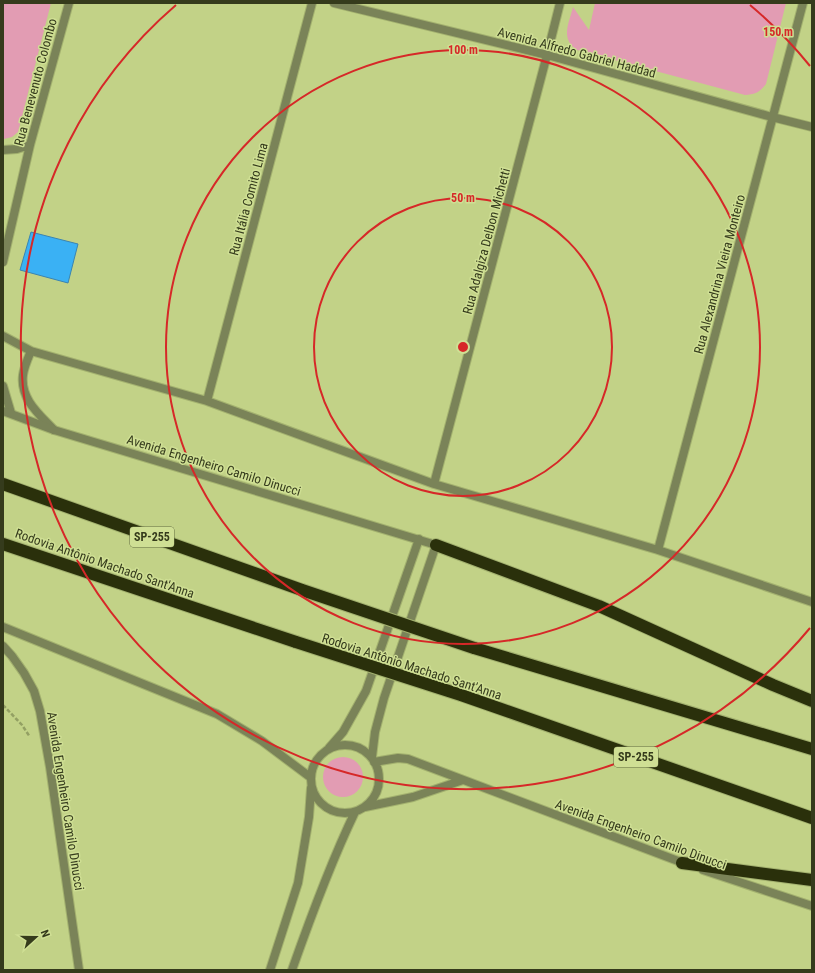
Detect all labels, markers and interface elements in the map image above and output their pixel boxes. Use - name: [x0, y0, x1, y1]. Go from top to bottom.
- street label: Rua Benevenuto Colombo: [11, 17, 60, 148]
- street label: Avenida Alfredo Gabriel Haddad: [496, 24, 658, 81]
- text: 150 m: [763, 25, 793, 39]
- text: 100 m: [448, 43, 478, 57]
- street label: Rua Itália Comito Lima: [226, 141, 271, 257]
- street label: Rua Adalgiza Delbon Michetti: [460, 167, 513, 316]
- text: 50 m: [451, 191, 475, 205]
- street label: Rua Alexandrina Vieira Monteiro: [691, 193, 748, 355]
- centre of rings: [456, 340, 470, 354]
- street label: Avenida Engenheiro Camilo Dinucci: [125, 432, 303, 499]
- street label: Rodovia Antônio Machado Sant'Anna: [13, 526, 196, 601]
- road number: SP-255: [130, 527, 174, 547]
- street label: Rodovia Antônio Machado Sant'Anna: [320, 630, 504, 703]
- street label: Avenida Engenheiro Camilo Dinucci: [44, 711, 87, 892]
- road number: SP-255: [614, 747, 658, 767]
- street label: Avenida Engenheiro Camilo Dinucci: [553, 797, 728, 872]
- north arrow: [16, 917, 56, 957]
- text: N: [38, 928, 52, 939]

